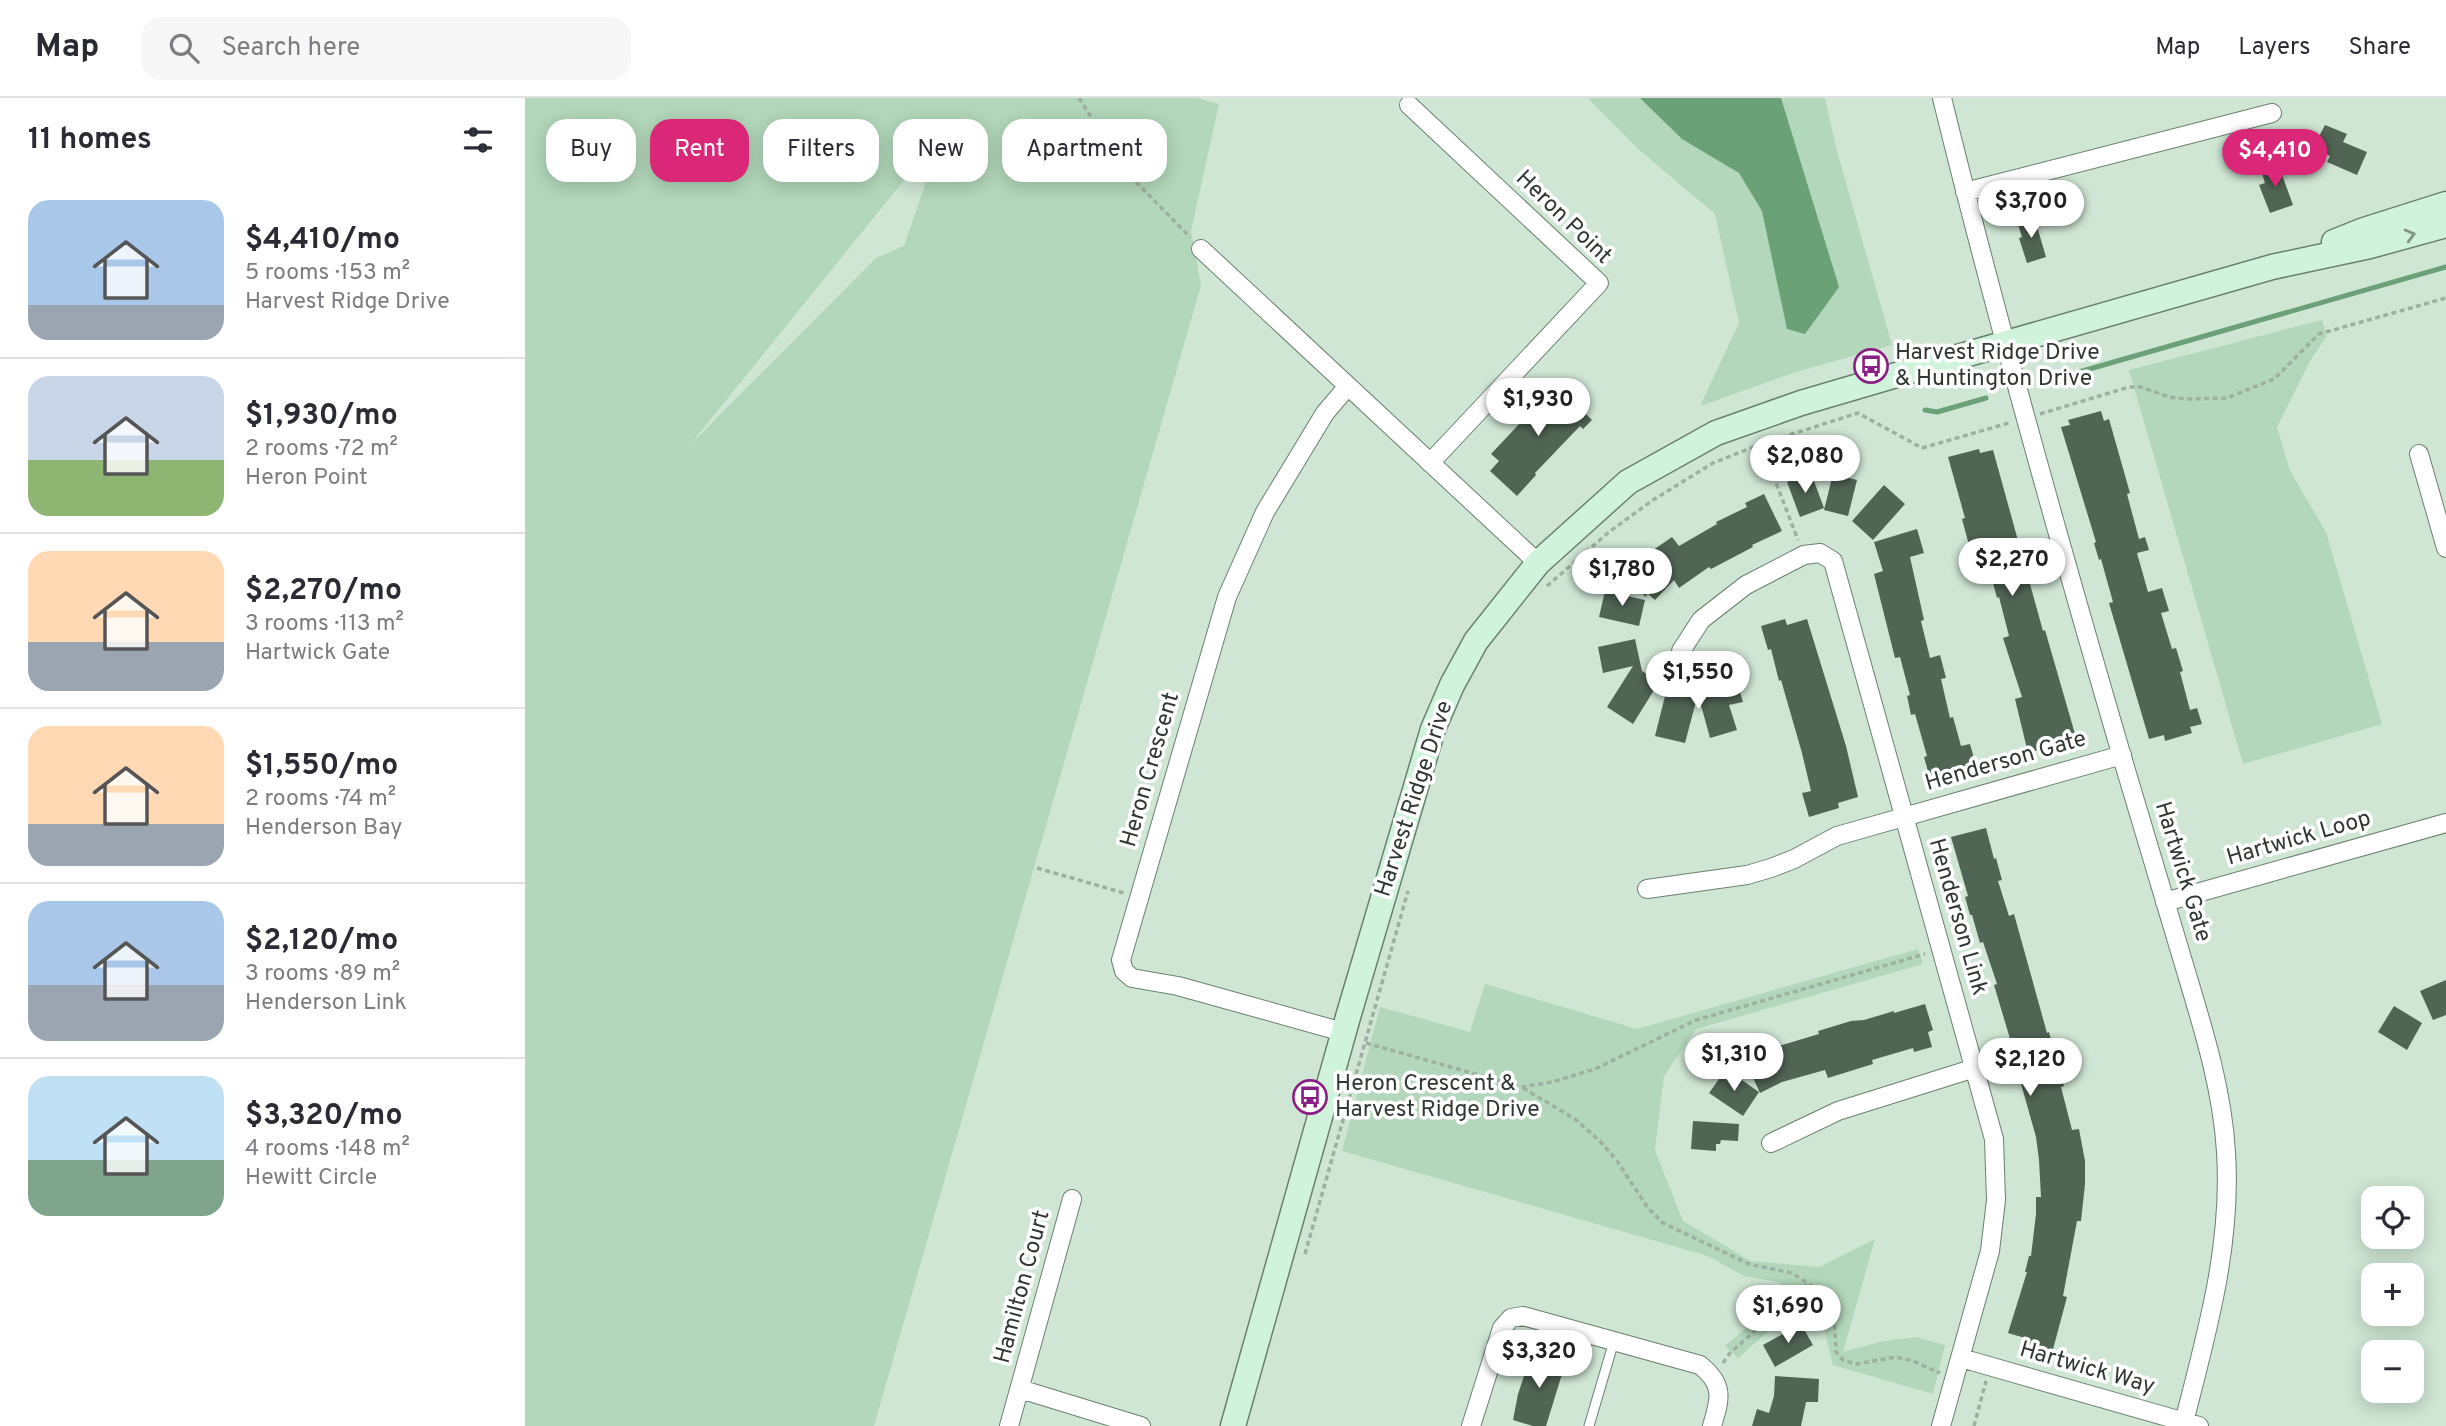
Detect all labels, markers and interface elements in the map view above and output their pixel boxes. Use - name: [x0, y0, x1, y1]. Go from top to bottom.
- search box: [141, 17, 631, 80]
- text: Map: [35, 27, 99, 69]
- icon: search: [165, 29, 203, 67]
- text: Search here: [221, 32, 360, 65]
- text: Map: [2155, 33, 2200, 63]
- text: Layers: [2238, 33, 2310, 63]
- text: Share: [2348, 33, 2411, 63]
- chip: Buy: [546, 119, 636, 182]
- chip: Rent: [650, 119, 749, 182]
- chip: Filters: [763, 119, 879, 182]
- chip: New: [893, 119, 988, 182]
- chip: Apartment: [1002, 119, 1167, 182]
- icon: filters: [459, 121, 497, 159]
- text: 11 homes: [28, 122, 152, 159]
- pin: $4,410: [2218, 130, 2332, 189]
- text: $4,410: [2238, 137, 2312, 166]
- street label: Heron Point: [1509, 165, 1617, 271]
- pin: $3,700: [1974, 180, 2088, 240]
- text: $3,700: [1994, 188, 2068, 217]
- text: $4,410/mo: [245, 222, 400, 259]
- icon: home: [84, 228, 168, 312]
- one-way arrow: [2404, 229, 2416, 243]
- text: 5 rooms · 153 m²: [245, 259, 410, 288]
- text: Harvest Ridge Drive: [245, 288, 450, 317]
- place label: Harvest Ridge Drive & Huntington Drive: [1895, 339, 2100, 394]
- bus stop icon: Harvest Ridge Drive & Huntington Drive: [1852, 347, 1890, 385]
- pin: $1,930: [1481, 378, 1595, 438]
- text: $1,930: [1502, 386, 1574, 415]
- text: $1,930/mo: [245, 398, 398, 435]
- icon: home: [84, 404, 168, 488]
- text: 2 rooms · 72 m²: [245, 435, 398, 464]
- pin: $2,080: [1748, 436, 1862, 495]
- text: $2,080: [1766, 443, 1844, 472]
- text: Heron Point: [245, 464, 368, 493]
- pin: $2,270: [1955, 538, 2069, 598]
- text: $2,270: [1974, 546, 2050, 575]
- pin: $1,780: [1565, 548, 1679, 608]
- text: $1,780: [1588, 556, 1656, 585]
- text: $2,270/mo: [245, 573, 402, 610]
- icon: home: [84, 579, 168, 663]
- text: 3 rooms · 113 m²: [245, 610, 404, 639]
- text: Hartwick Gate: [245, 639, 390, 668]
- pin: $1,550: [1641, 652, 1755, 711]
- text: $1,550: [1662, 659, 1734, 688]
- street label: Heron Crescent: [1115, 689, 1187, 851]
- street label: Harvest Ridge Drive: [1370, 697, 1460, 901]
- street label: Henderson Gate: [1922, 725, 2090, 799]
- text: $1,550/mo: [245, 748, 398, 785]
- icon: home: [84, 754, 168, 838]
- text: 2 rooms · 74 m²: [245, 785, 396, 814]
- street label: Hartwick Gate: [2147, 798, 2217, 946]
- street label: Hartwick Loop: [2224, 805, 2374, 873]
- text: Henderson Bay: [245, 814, 402, 843]
- street label: Henderson Link: [1921, 835, 1993, 999]
- text: $2,120/mo: [245, 923, 398, 960]
- icon: home: [84, 929, 168, 1013]
- text: 3 rooms · 89 m²: [245, 960, 400, 989]
- text: Henderson Link: [245, 989, 407, 1018]
- pin: $1,310: [1677, 1034, 1791, 1093]
- pin: $2,120: [1973, 1038, 2087, 1098]
- text: $1,310: [1700, 1041, 1768, 1070]
- text: $2,120: [1994, 1046, 2066, 1075]
- place label: Heron Crescent & Harvest Ridge Drive: [1335, 1070, 1540, 1125]
- bus stop icon: Heron Crescent & Harvest Ridge Drive: [1291, 1078, 1329, 1116]
- text: $3,320/mo: [245, 1098, 402, 1135]
- icon: home: [84, 1104, 168, 1188]
- text: 4 rooms · 148 m²: [245, 1135, 410, 1164]
- text: Hewitt Circle: [245, 1164, 377, 1193]
- map controls: [2361, 1186, 2424, 1403]
- button: locate: [2361, 1186, 2424, 1249]
- street label: Hamilton Court: [989, 1207, 1057, 1367]
- button: +: [2361, 1263, 2424, 1326]
- pin: $1,690: [1731, 1286, 1845, 1345]
- text: $1,690: [1752, 1293, 1824, 1322]
- pin: $3,320: [1482, 1330, 1596, 1390]
- street label: Hartwick Way: [2016, 1336, 2158, 1402]
- text: $3,320: [1501, 1338, 1577, 1367]
- button: −: [2361, 1340, 2424, 1403]

